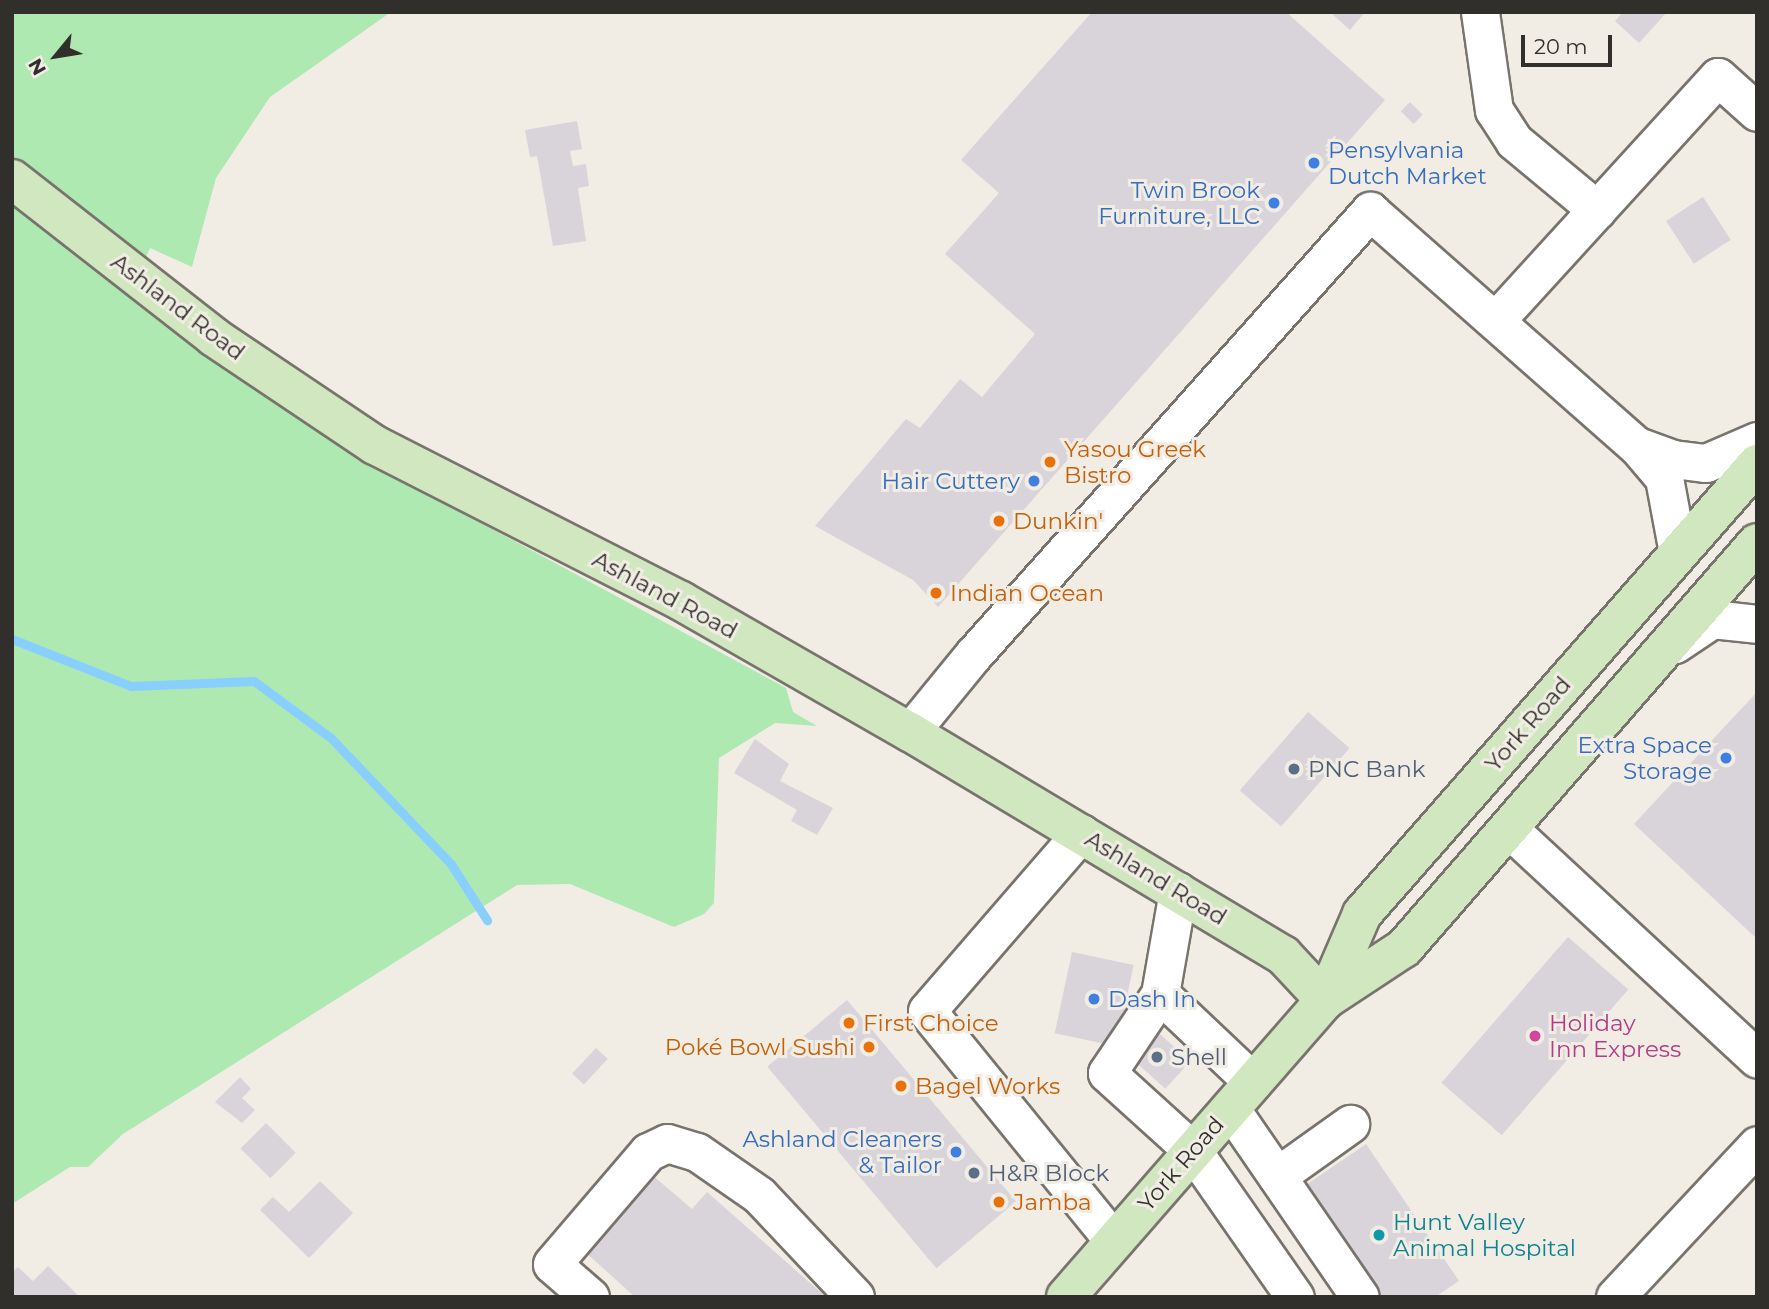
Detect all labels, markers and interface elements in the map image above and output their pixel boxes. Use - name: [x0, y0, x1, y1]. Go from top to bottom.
- north arrow: [21, 21, 91, 91]
- scale bar: [1524, 21, 1615, 65]
- text: 20 m: [1534, 34, 1588, 59]
- text: N: [24, 54, 51, 79]
- place label: Pensylvania Dutch Market: [1328, 136, 1487, 190]
- marker: Pensylvania Dutch Market: [1306, 155, 1322, 171]
- place label: Twin Brook Furniture, LLC: [1098, 176, 1260, 230]
- marker: Twin Brook Furniture, LLC: [1266, 195, 1282, 211]
- street label: Ashland Road: [106, 248, 250, 366]
- place label: Yasou Greek Bistro: [1064, 435, 1206, 489]
- marker: Yasou Greek Bistro: [1042, 454, 1058, 470]
- place label: Hair Cuttery: [882, 467, 1020, 495]
- marker: Hair Cuttery: [1026, 473, 1042, 489]
- place label: Dunkin': [1013, 507, 1103, 535]
- marker: Dunkin': [991, 513, 1007, 529]
- street label: Ashland Road: [588, 545, 742, 645]
- place label: Indian Ocean: [950, 579, 1104, 607]
- marker: Indian Ocean: [928, 585, 944, 601]
- street label: York Road: [1479, 671, 1577, 777]
- place label: Extra Space Storage: [1578, 731, 1712, 785]
- marker: Extra Space Storage: [1718, 750, 1734, 766]
- place label: PNC Bank: [1308, 755, 1426, 783]
- marker: PNC Bank: [1286, 761, 1302, 777]
- street label: Ashland Road: [1080, 825, 1232, 931]
- place label: Dash In: [1108, 985, 1196, 1013]
- marker: Dash In: [1086, 991, 1102, 1007]
- place label: First Choice: [863, 1009, 999, 1037]
- place label: Holiday Inn Express: [1549, 1009, 1681, 1063]
- marker: First Choice: [841, 1015, 857, 1031]
- marker: Holiday Inn Express: [1527, 1028, 1543, 1044]
- place label: Poké Bowl Sushi: [665, 1033, 855, 1061]
- marker: Poké Bowl Sushi: [861, 1039, 877, 1055]
- place label: Shell: [1171, 1043, 1227, 1071]
- marker: Shell: [1149, 1049, 1165, 1065]
- place label: Bagel Works: [915, 1072, 1060, 1100]
- marker: Bagel Works: [893, 1078, 909, 1094]
- street label: York Road: [1132, 1111, 1230, 1217]
- place label: Ashland Cleaners & Tailor: [742, 1125, 942, 1179]
- marker: Ashland Cleaners & Tailor: [948, 1144, 964, 1160]
- place label: H&R Block: [988, 1159, 1109, 1187]
- marker: H&R Block: [966, 1165, 982, 1181]
- place label: Jamba: [1013, 1188, 1092, 1216]
- marker: Jamba: [991, 1194, 1007, 1210]
- place label: Hunt Valley Animal Hospital: [1393, 1208, 1576, 1262]
- marker: Hunt Valley Animal Hospital: [1371, 1227, 1387, 1243]

